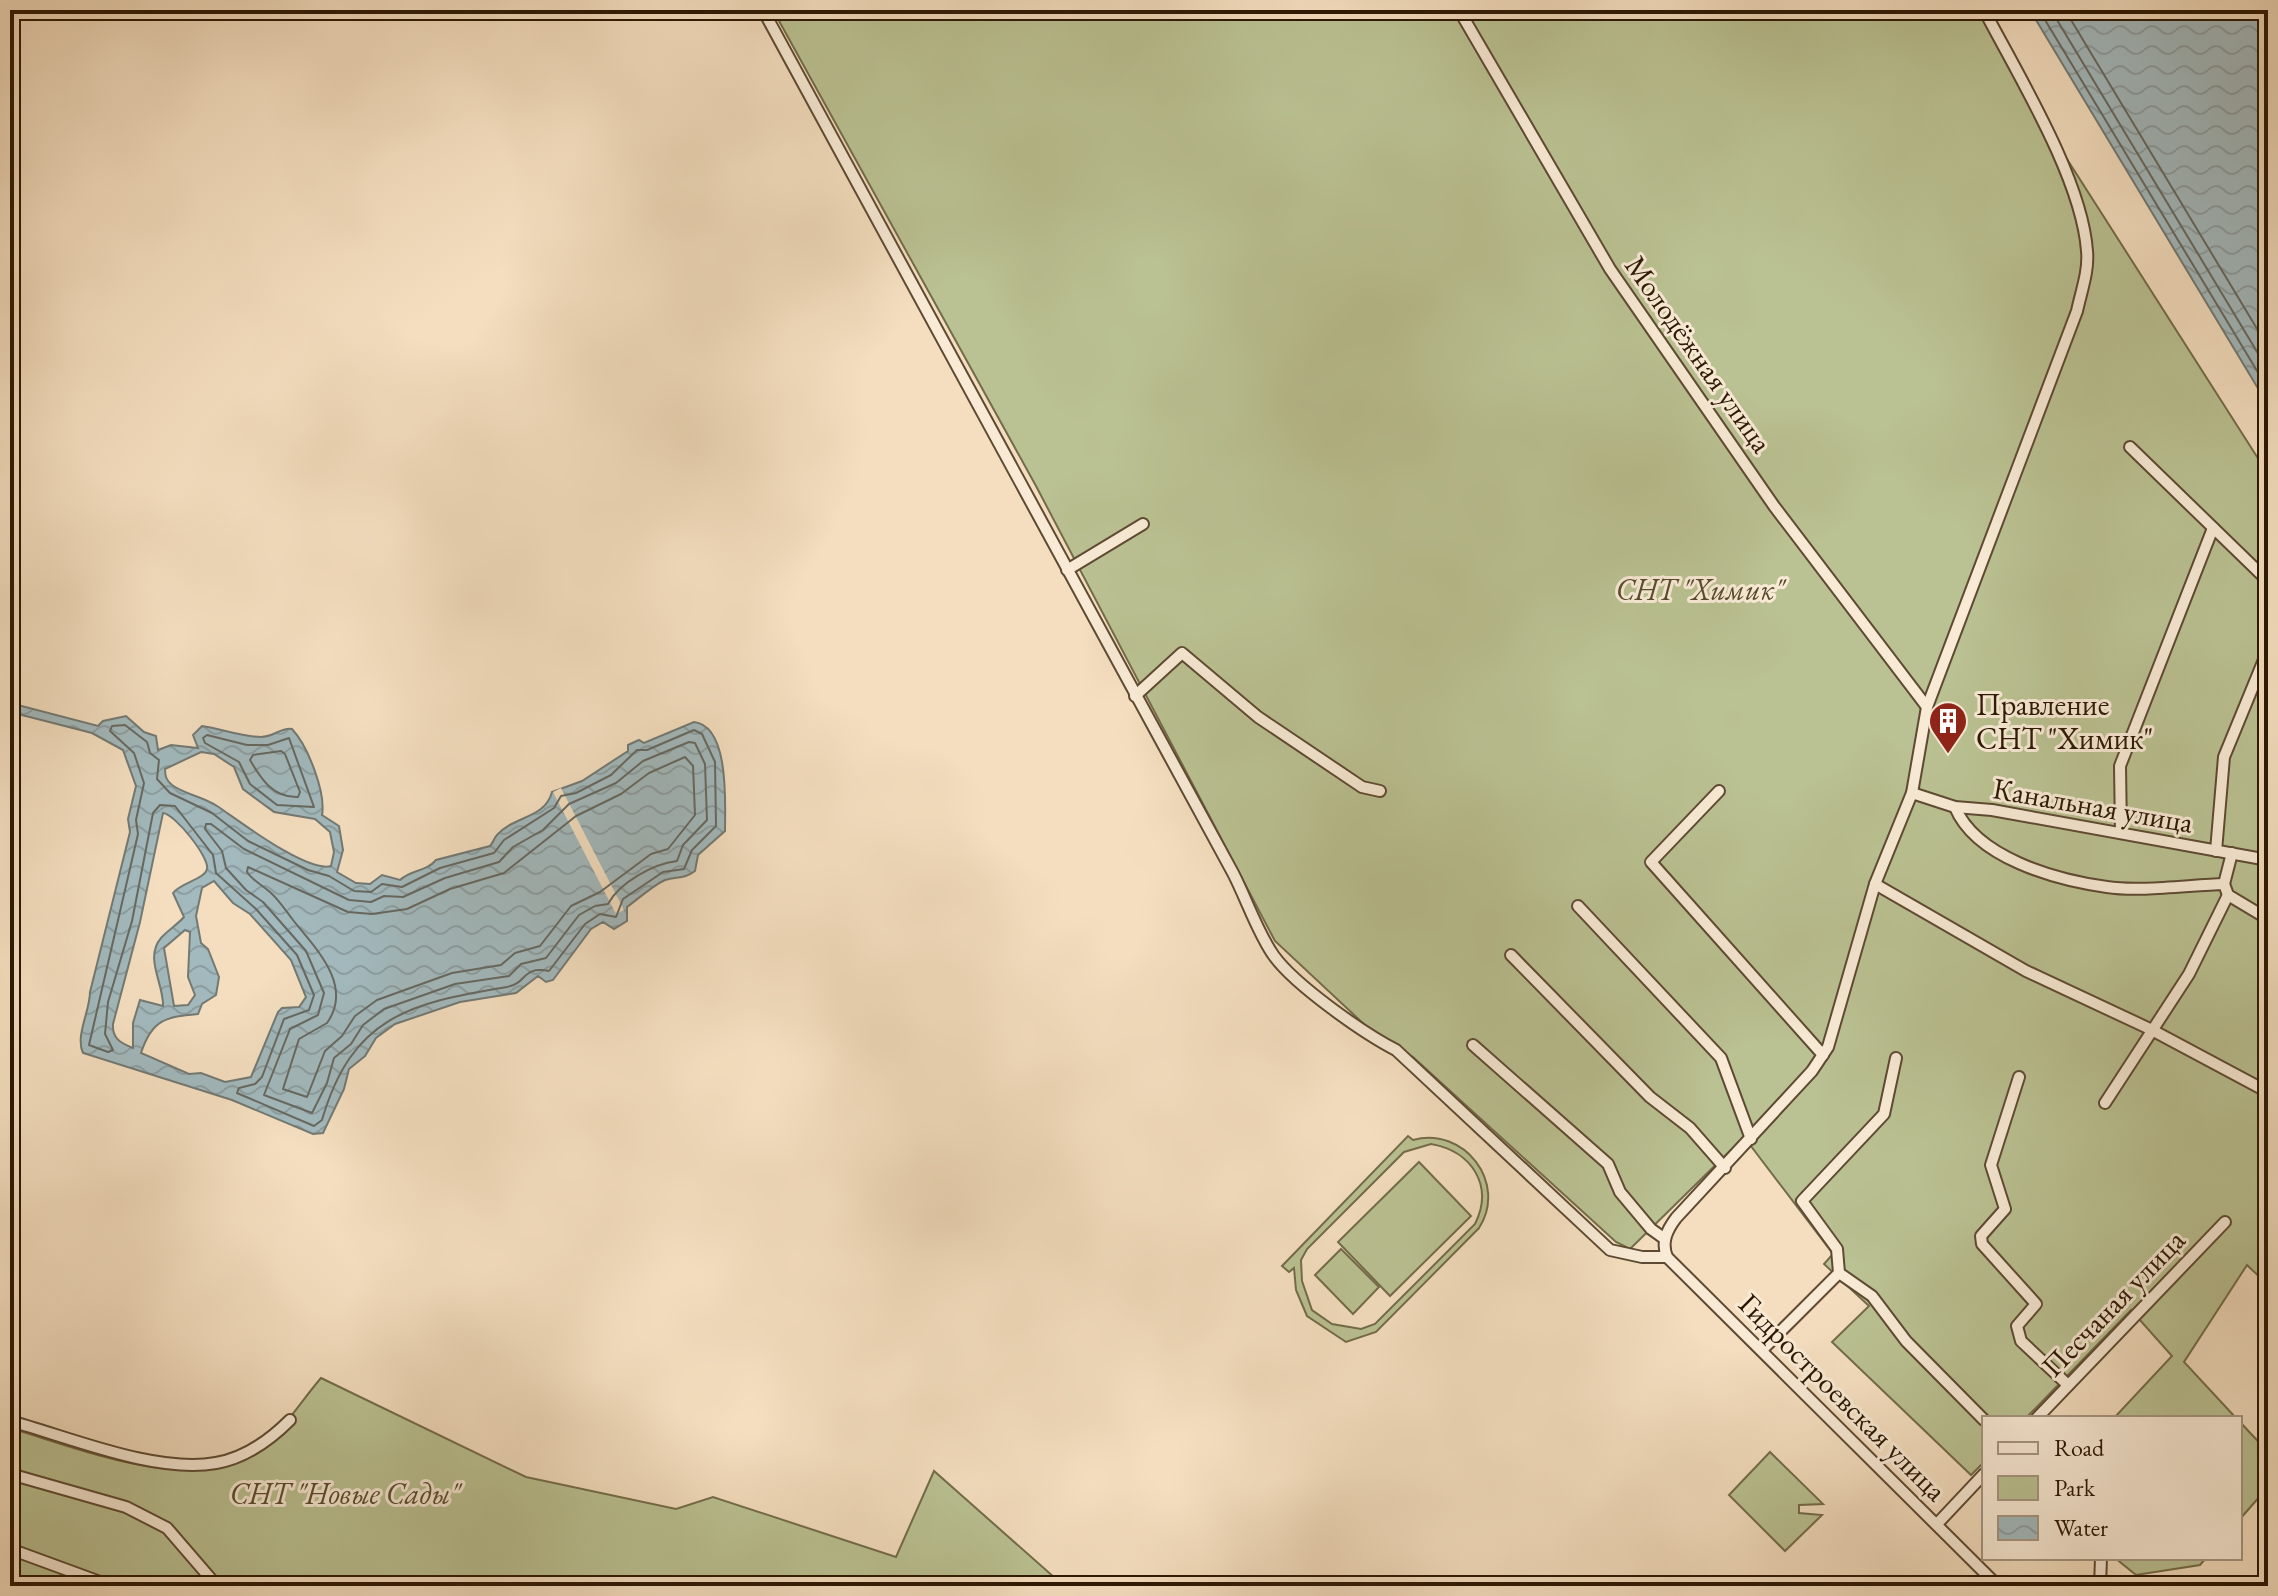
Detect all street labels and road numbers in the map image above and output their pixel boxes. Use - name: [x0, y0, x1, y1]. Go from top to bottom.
- street label: Молодёжная улица: [1616, 248, 1782, 460]
- street label: Канальная улица: [1990, 768, 2196, 842]
- street label: Песчаная улица: [2033, 1221, 2193, 1385]
- street label: Гидростроевская улица: [1731, 1285, 1955, 1509]

